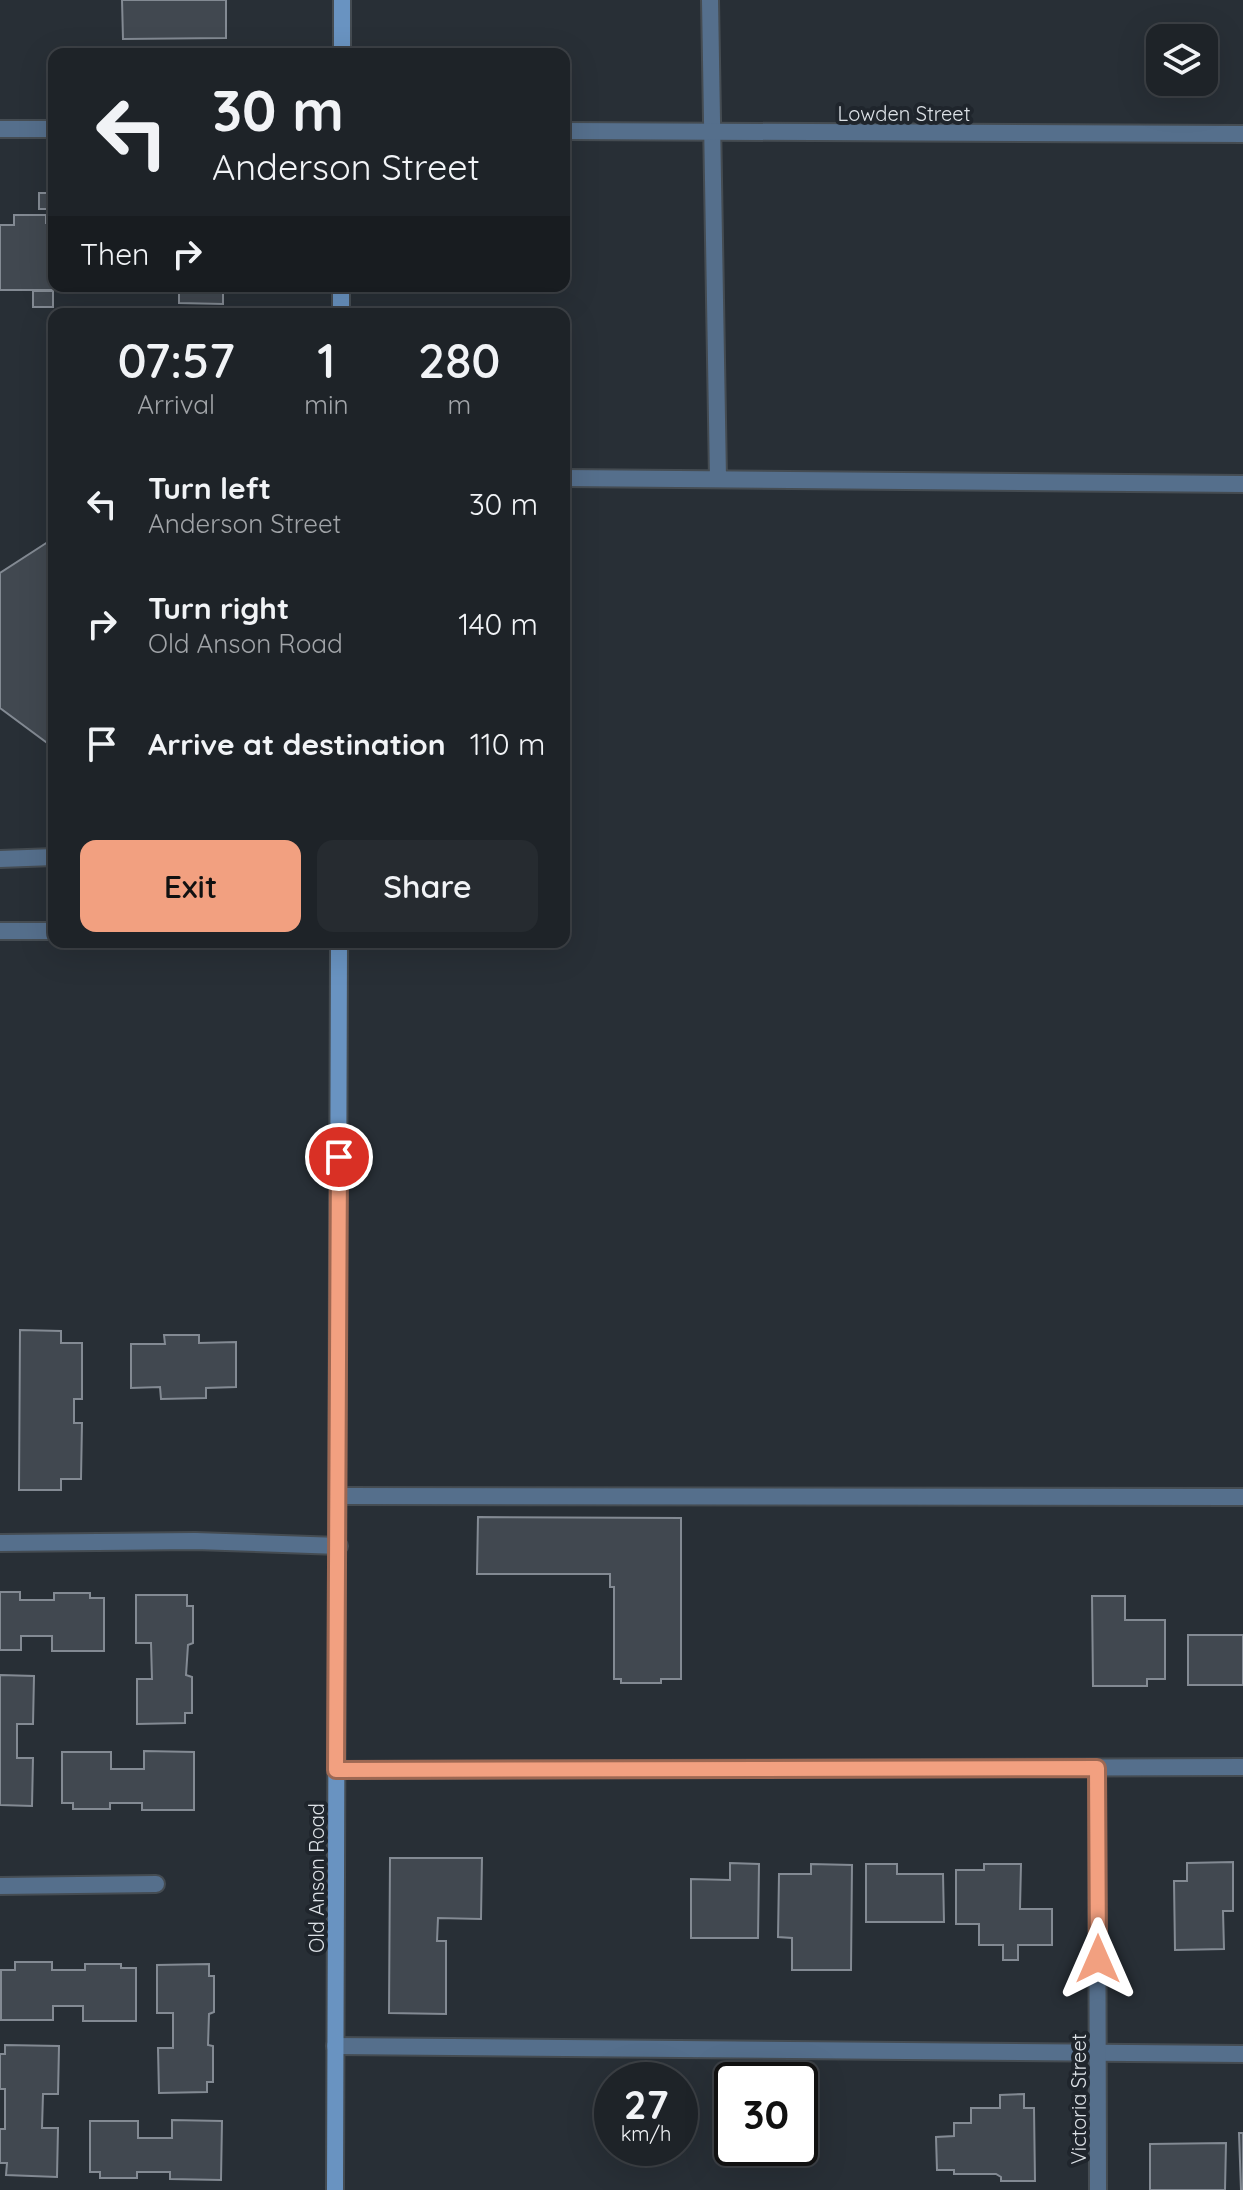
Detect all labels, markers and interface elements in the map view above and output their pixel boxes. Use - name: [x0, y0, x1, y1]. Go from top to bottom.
- map controls: [1146, 24, 1218, 96]
- button: layers: [1146, 24, 1218, 96]
- text: 30 m: [212, 75, 344, 145]
- icon: left: [80, 80, 184, 184]
- street label: Lowden Street: [838, 101, 971, 126]
- text: Anderson Street: [212, 144, 480, 189]
- icon: right: [165, 232, 209, 276]
- text: Then: [80, 235, 149, 273]
- text: 07:57: [117, 330, 235, 390]
- text: 1: [317, 330, 336, 390]
- text: 280: [418, 330, 501, 390]
- text: Arrival: [137, 388, 215, 421]
- text: min: [304, 388, 349, 421]
- text: m: [447, 388, 471, 421]
- text: Turn left: [148, 469, 271, 507]
- icon: left: [80, 482, 124, 526]
- text: 30 m: [469, 485, 538, 523]
- text: Anderson Street: [148, 507, 341, 540]
- text: Turn right: [148, 589, 289, 627]
- icon: right: [80, 602, 124, 646]
- text: 140 m: [458, 605, 538, 643]
- text: Old Anson Road: [148, 627, 343, 660]
- icon: arrive: [80, 722, 124, 766]
- text: Arrive at destination: [148, 725, 446, 763]
- text: 110 m: [470, 725, 545, 763]
- button: Exit: [80, 840, 301, 932]
- button: Share: [317, 840, 538, 932]
- pin: [305, 1123, 373, 1191]
- icon: arrive: [317, 1135, 361, 1179]
- street label: Old Anson Road: [304, 1803, 329, 1953]
- position arrow: [1056, 1917, 1140, 2001]
- street label: Victoria Street: [1066, 2033, 1091, 2164]
- speed limit sign: 30: [714, 2062, 818, 2166]
- text: 27: [624, 2079, 668, 2129]
- text: km/h: [621, 2121, 671, 2146]

